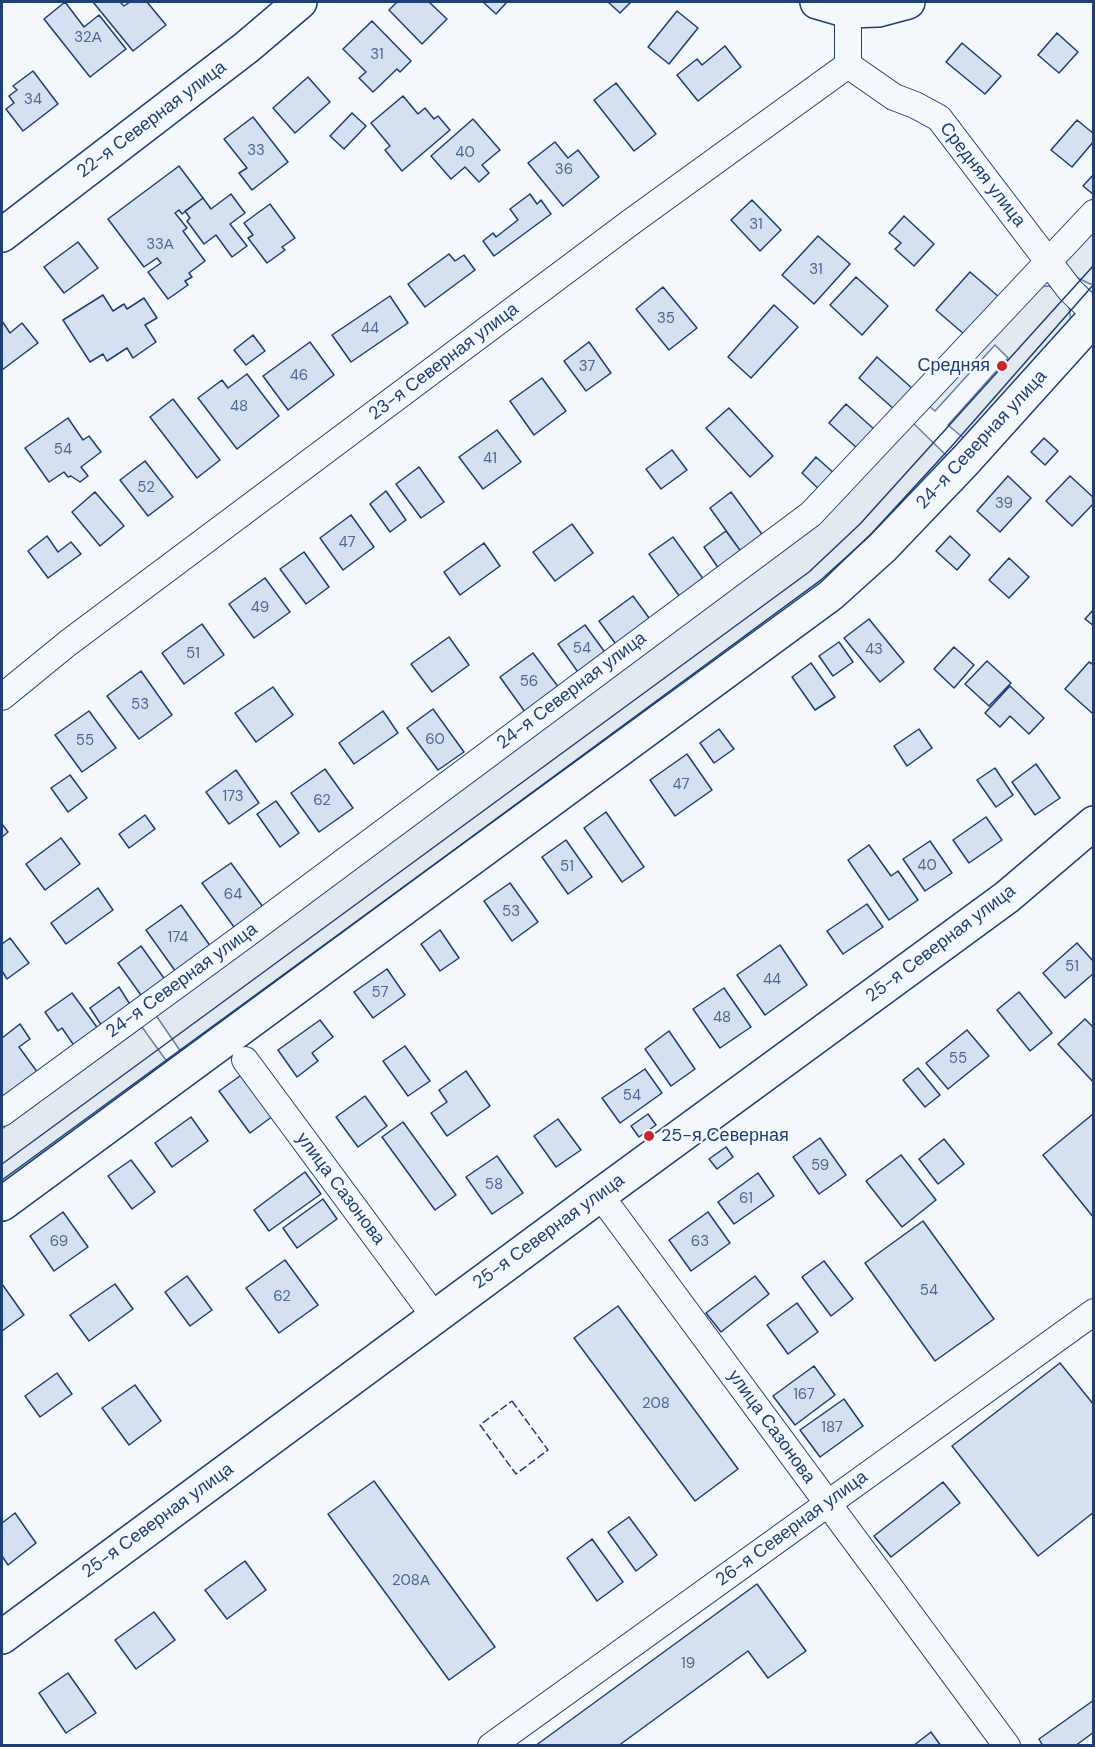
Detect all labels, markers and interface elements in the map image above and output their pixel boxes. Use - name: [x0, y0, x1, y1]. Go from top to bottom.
- house number: 32А: [74, 29, 102, 47]
- house number: 31: [370, 46, 384, 64]
- street label: 22-я Северная улица: [73, 57, 231, 183]
- house number: 34: [24, 91, 42, 109]
- street label: Средняя улица: [934, 118, 1030, 232]
- house number: 33: [247, 142, 265, 160]
- house number: 40: [455, 144, 475, 162]
- house number: 36: [555, 161, 573, 179]
- house number: 31: [749, 216, 763, 234]
- house number: 33А: [146, 236, 174, 254]
- house number: 31: [809, 261, 823, 279]
- street label: 23-я Северная улица: [365, 299, 523, 425]
- house number: 35: [657, 310, 675, 328]
- house number: 44: [361, 320, 379, 338]
- place label: Средняя: [917, 355, 990, 377]
- house number: 37: [579, 358, 595, 376]
- marker: Средняя: [995, 359, 1009, 373]
- street label: 24-я Северная улица: [912, 366, 1052, 514]
- house number: 46: [290, 367, 308, 385]
- house number: 48: [230, 398, 248, 416]
- house number: 54: [54, 441, 72, 459]
- house number: 41: [483, 450, 497, 468]
- house number: 52: [137, 479, 155, 497]
- house number: 39: [995, 495, 1013, 513]
- house number: 47: [338, 534, 356, 552]
- house number: 49: [251, 599, 269, 617]
- street label: 24-я Северная улица: [493, 628, 651, 754]
- house number: 54: [573, 640, 591, 658]
- house number: 43: [865, 641, 883, 659]
- house number: 51: [186, 645, 200, 663]
- house number: 56: [520, 673, 538, 691]
- house number: 53: [131, 696, 149, 714]
- house number: 60: [425, 731, 445, 749]
- house number: 55: [76, 732, 94, 750]
- house number: 47: [672, 776, 690, 794]
- house number: 173: [222, 788, 244, 806]
- house number: 62: [313, 792, 331, 810]
- house number: 40: [917, 857, 937, 875]
- house number: 51: [560, 858, 574, 876]
- street label: 25-я Северная улица: [862, 881, 1020, 1007]
- house number: 64: [224, 886, 242, 904]
- house number: 53: [502, 903, 520, 921]
- street label: 24-я Северная улица: [102, 919, 262, 1043]
- house number: 174: [168, 929, 188, 947]
- house number: 51: [1065, 958, 1079, 976]
- house number: 44: [763, 971, 781, 989]
- house number: 57: [372, 984, 388, 1002]
- house number: 48: [713, 1009, 731, 1027]
- house number: 55: [949, 1050, 967, 1068]
- house number: 54: [623, 1087, 641, 1105]
- place label: 25-я Северная: [661, 1125, 789, 1147]
- street label: улица Сазонова: [291, 1129, 389, 1249]
- marker: 25-я Северная: [642, 1129, 656, 1143]
- house number: 59: [811, 1157, 829, 1175]
- street label: 25-я Северная улица: [469, 1170, 629, 1294]
- house number: 58: [485, 1176, 503, 1194]
- house number: 61: [739, 1190, 753, 1208]
- house number: 69: [50, 1233, 68, 1251]
- house number: 63: [691, 1233, 709, 1251]
- house number: 54: [920, 1282, 938, 1300]
- house number: 62: [273, 1288, 291, 1306]
- street label: улица Сазонова: [723, 1366, 819, 1488]
- house number: 167: [793, 1386, 815, 1404]
- house number: 208: [642, 1395, 670, 1413]
- house number: 187: [821, 1419, 843, 1437]
- street label: 25-я Северная улица: [78, 1459, 238, 1583]
- street label: 26-я Северная улица: [712, 1467, 872, 1591]
- house number: 208А: [392, 1572, 430, 1590]
- house number: 19: [681, 1655, 695, 1673]

